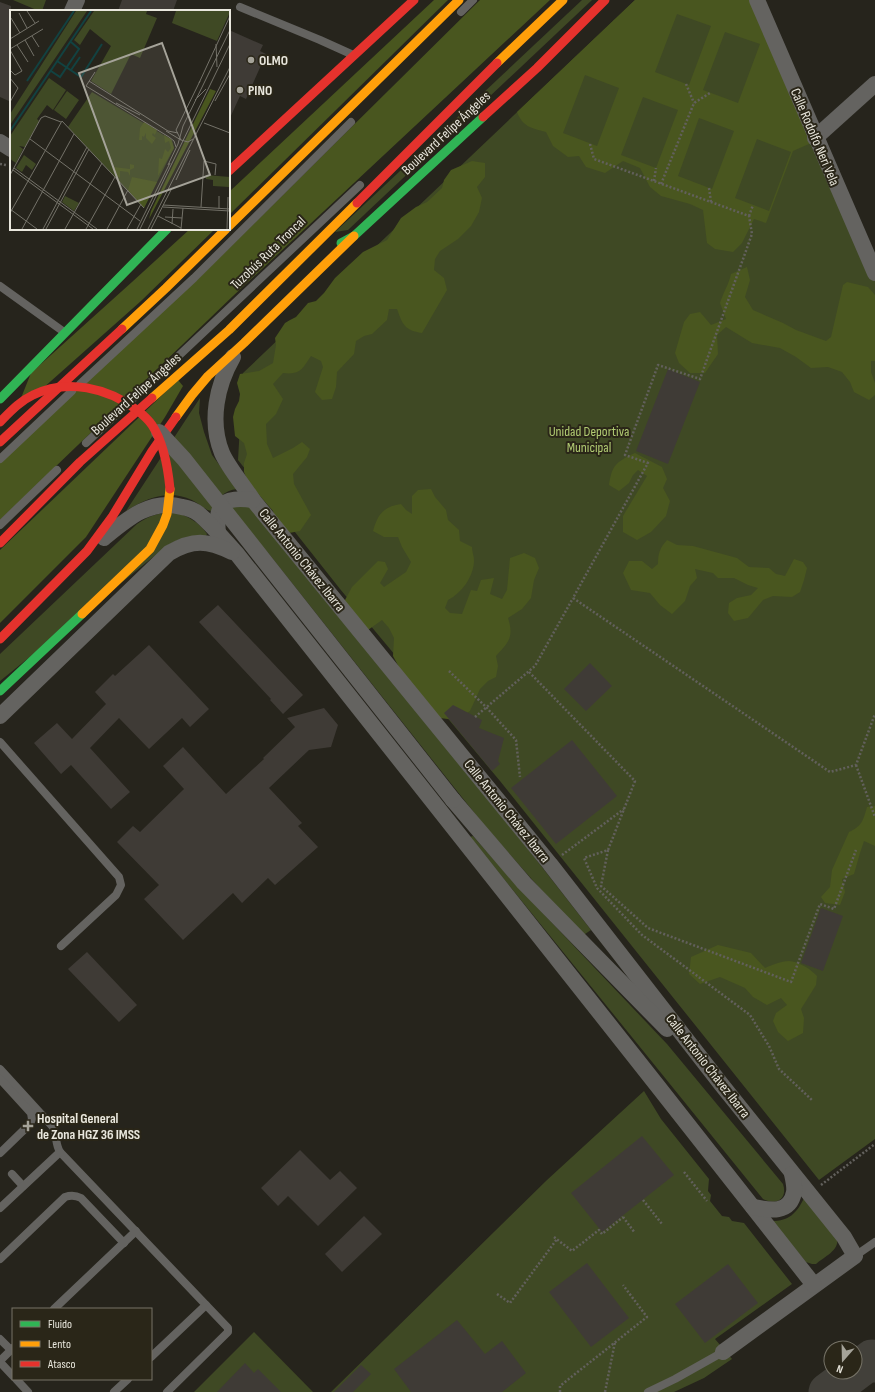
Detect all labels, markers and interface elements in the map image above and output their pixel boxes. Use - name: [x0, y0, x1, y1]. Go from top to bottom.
- inset map: [10, 10, 230, 230]
- place label: OLMO: [259, 52, 288, 69]
- marker: OLMO: [246, 55, 256, 65]
- place label: PINO: [248, 82, 272, 99]
- marker: PINO: [235, 85, 245, 95]
- street label: Calle Rodolfo Neri Vela: [787, 86, 843, 188]
- street label: Boulevard Felipe Ángeles: [398, 88, 494, 178]
- street label: Tuzobús Ruta Troncal: [227, 213, 309, 293]
- street label: Boulevard Felipe Ángeles: [88, 349, 184, 439]
- park label: Unidad Deportiva Municipal: [549, 423, 629, 456]
- street label: Calle Antonio Chávez Ibarra: [255, 505, 349, 615]
- street label: Calle Antonio Chávez Ibarra: [460, 756, 554, 866]
- street label: Calle Antonio Chávez Ibarra: [662, 1011, 754, 1121]
- place label: Hospital General de Zona HGZ 36 IMSS: [37, 1110, 140, 1143]
- marker: Hospital General de Zona HGZ 36 IMSS: [22, 1120, 34, 1132]
- legend: [12, 1308, 152, 1380]
- text: Fluido: [48, 1317, 72, 1332]
- text: Lento: [48, 1337, 71, 1352]
- north arrow: [823, 1340, 863, 1380]
- text: Atasco: [47, 1357, 75, 1372]
- text: N: [835, 1362, 845, 1376]

